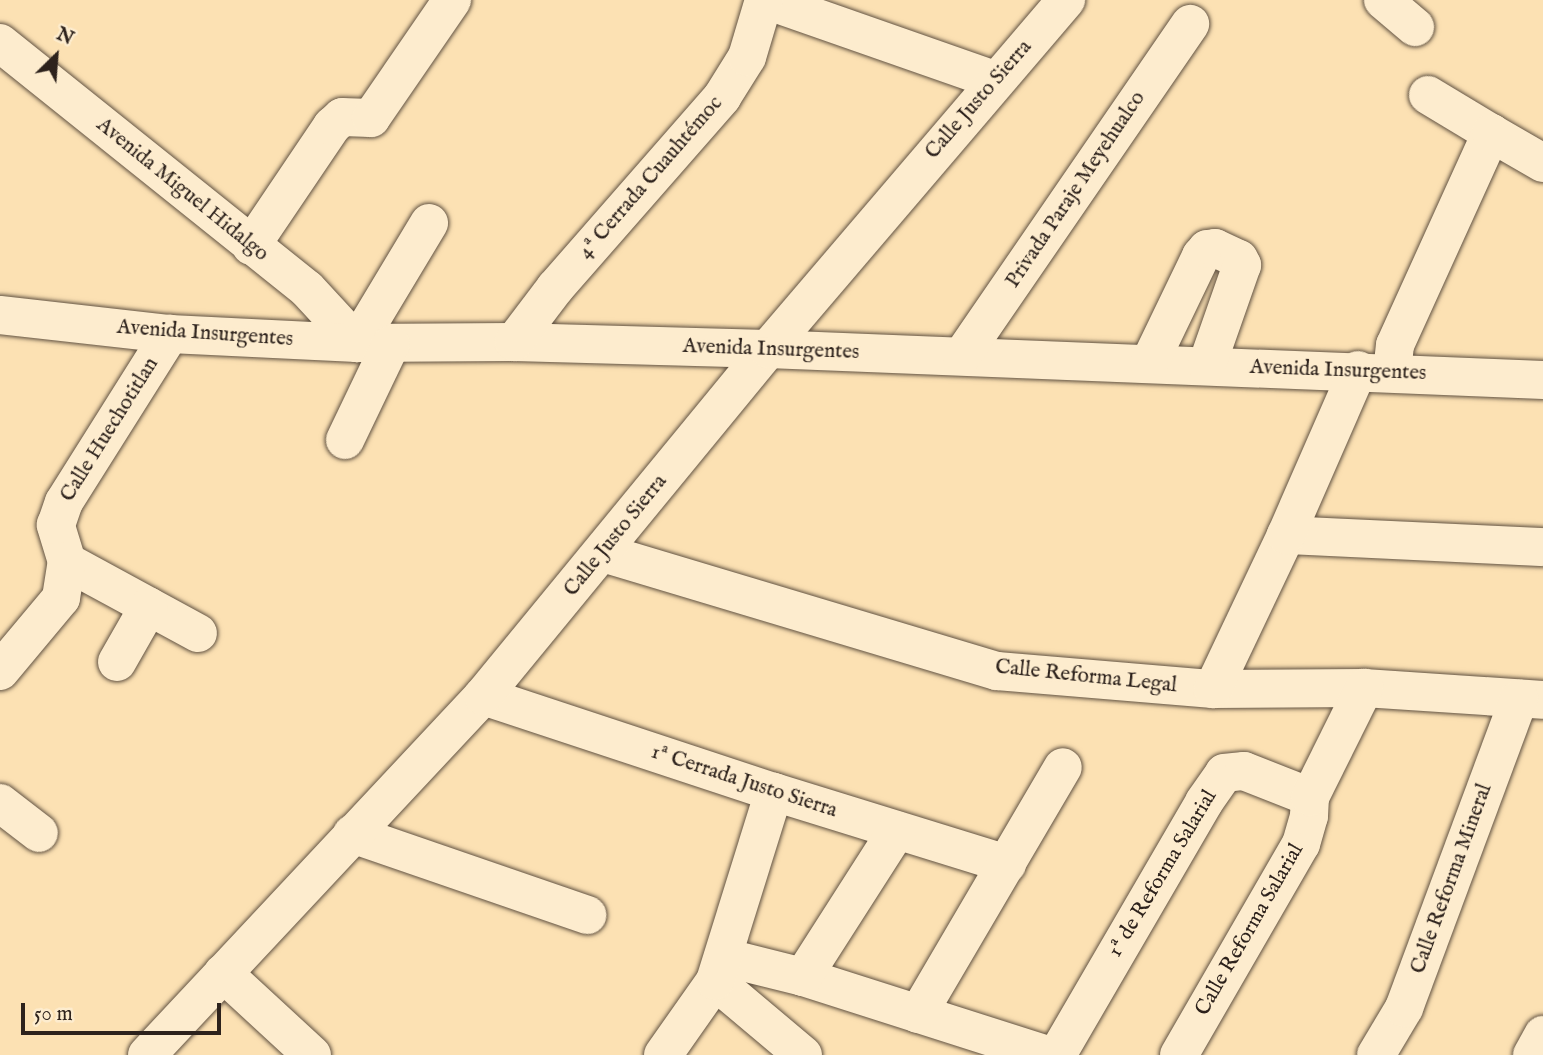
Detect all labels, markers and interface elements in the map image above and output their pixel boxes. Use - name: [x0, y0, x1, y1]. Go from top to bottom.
- north arrow: [21, 21, 91, 91]
- text: N: [52, 23, 77, 51]
- street label: Calle Justo Sierra: [920, 35, 1038, 165]
- street label: Privada Paraje Meyehualco: [1001, 87, 1151, 293]
- street label: 4ª Cerrada Cuauhtémoc: [574, 92, 728, 264]
- street label: Avenida Miguel Hidalgo: [91, 113, 273, 267]
- street label: Avenida Insurgentes: [116, 315, 294, 353]
- street label: Avenida Insurgentes: [682, 334, 860, 366]
- street label: Calle Huechotitlan: [55, 353, 165, 507]
- street label: Avenida Insurgentes: [1249, 355, 1427, 387]
- street label: Calle Justo Sierra: [559, 470, 673, 602]
- street label: Calle Reforma Legal: [994, 655, 1178, 699]
- street label: 1ª Cerrada Justo Sierra: [648, 740, 840, 824]
- street label: Calle Reforma Mineral: [1406, 781, 1498, 977]
- street label: 1ª de Reforma Salarial: [1103, 786, 1223, 962]
- street label: Calle Reforma Salarial: [1190, 840, 1310, 1020]
- scale bar: [24, 988, 224, 1032]
- text: 50 m: [34, 1001, 73, 1028]

